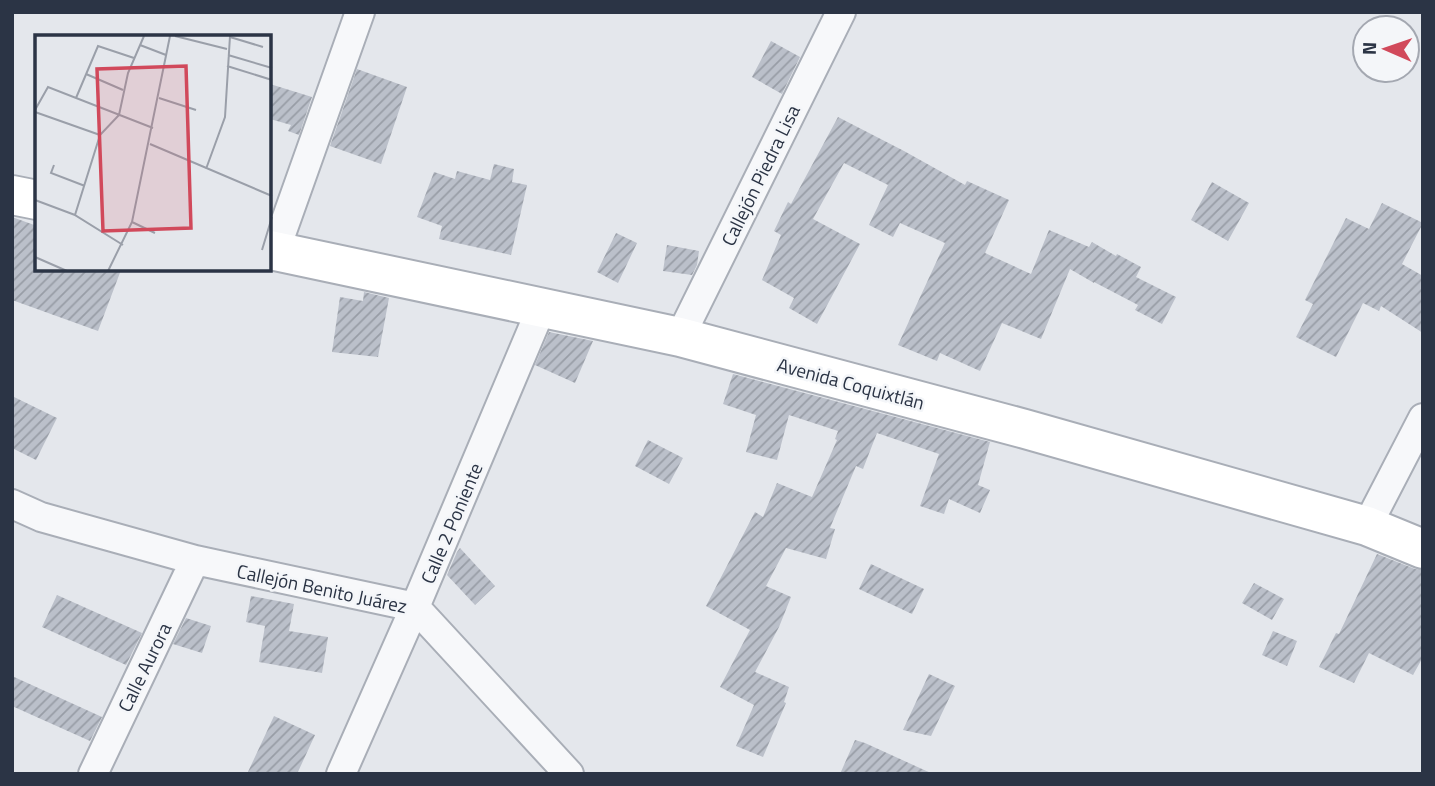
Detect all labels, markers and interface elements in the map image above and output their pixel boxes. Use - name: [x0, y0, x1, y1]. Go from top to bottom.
- north arrow: [1351, 14, 1421, 84]
- inset map: [35, 35, 271, 271]
- text: N: [1354, 41, 1383, 55]
- street label: Callejón Piedra Lisa: [713, 99, 807, 250]
- street label: Avenida Coquixtlán: [774, 349, 928, 417]
- street label: Calle 2 Poniente: [412, 458, 490, 588]
- street label: Callejón Benito Juárez: [234, 556, 410, 620]
- street label: Calle Aurora: [110, 617, 178, 717]

